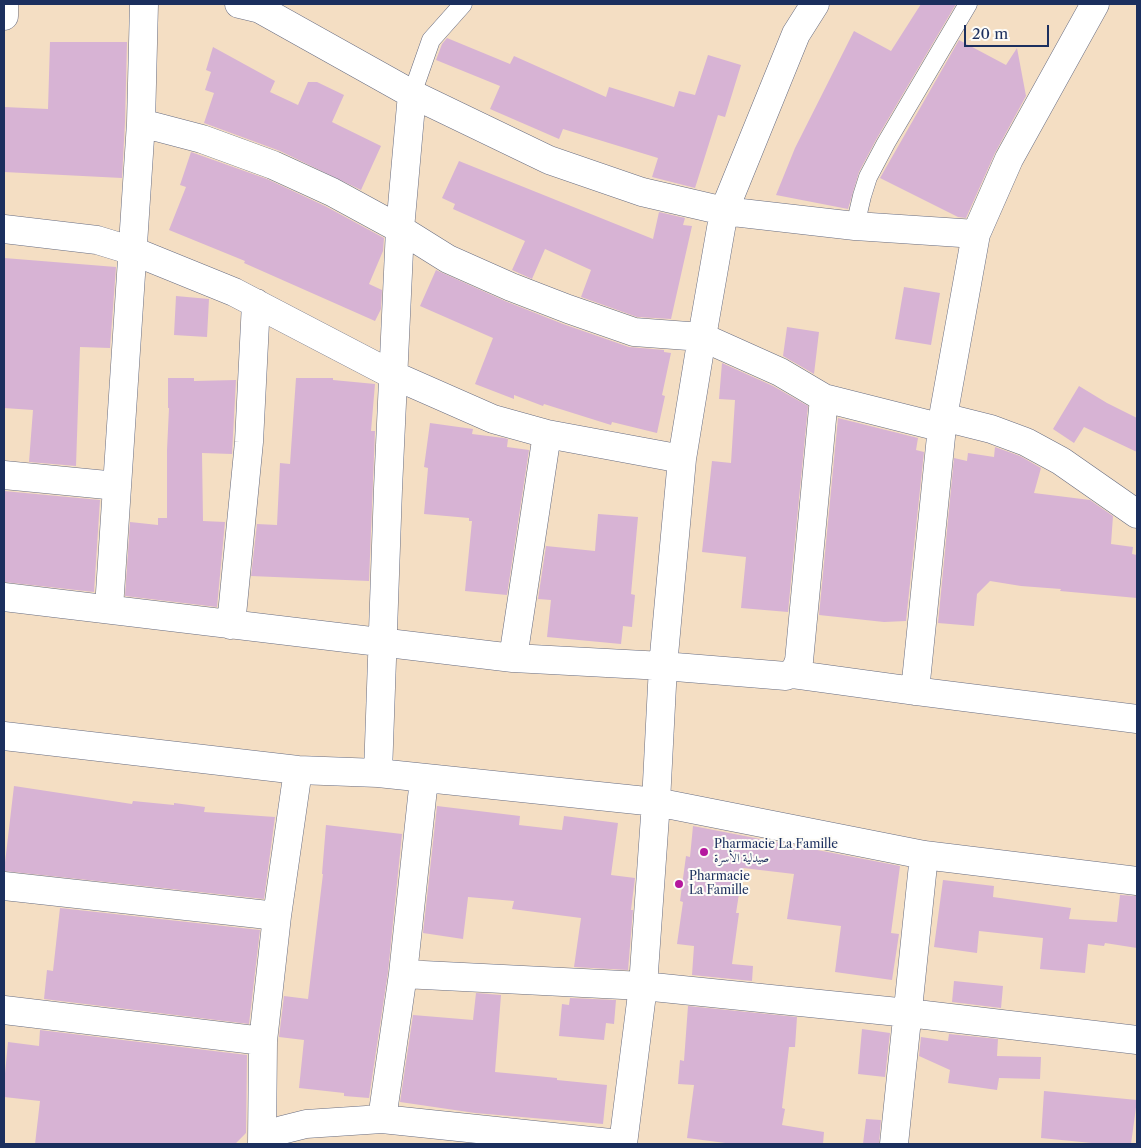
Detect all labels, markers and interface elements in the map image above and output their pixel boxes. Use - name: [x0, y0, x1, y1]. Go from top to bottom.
- scale bar: [966, 15, 1051, 47]
- text: 20 m: [972, 24, 1008, 43]
- place label: Pharmacie La Famille صيدلية الأسرة: [714, 838, 838, 866]
- marker: Pharmacie La Famille صيدلية الأسرة: [698, 846, 710, 858]
- place label: Pharmacie La Famille: [689, 870, 750, 898]
- marker: Pharmacie La Famille: [673, 878, 685, 890]

